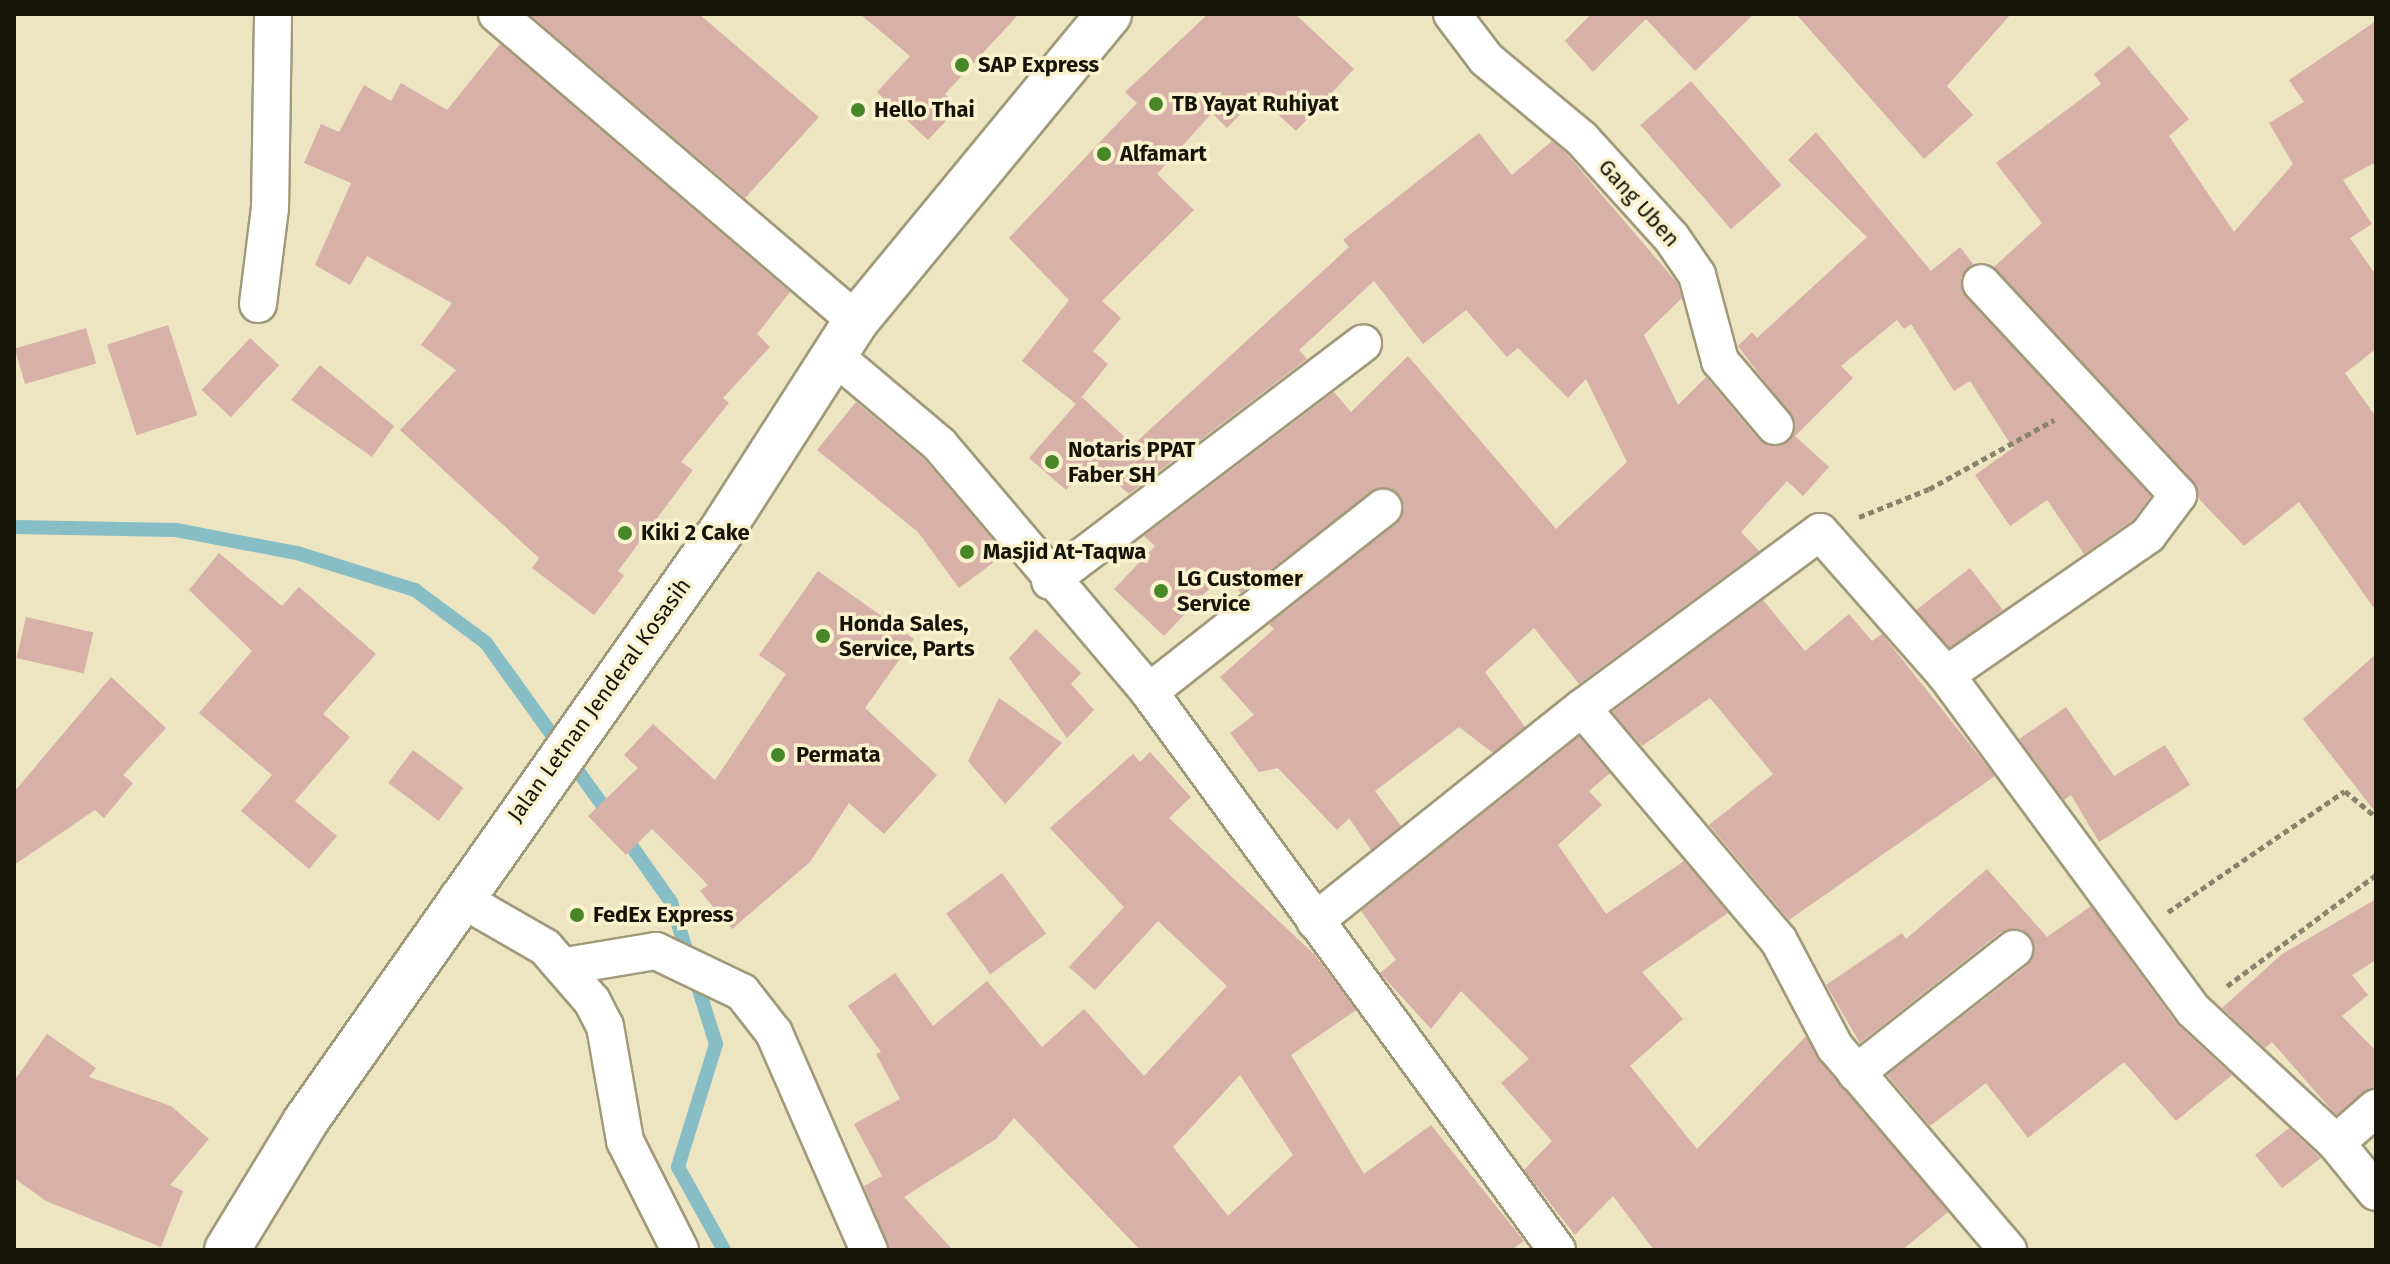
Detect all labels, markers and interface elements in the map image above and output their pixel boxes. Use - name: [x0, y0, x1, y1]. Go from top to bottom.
- place label: SAP Express: [978, 52, 1099, 78]
- marker: SAP Express: [953, 56, 971, 74]
- place label: TB Yayat Ruhiyat: [1172, 91, 1339, 117]
- marker: TB Yayat Ruhiyat: [1147, 95, 1165, 113]
- place label: Hello Thai: [874, 97, 975, 123]
- marker: Hello Thai: [849, 101, 867, 119]
- place label: Alfamart: [1120, 141, 1207, 167]
- marker: Alfamart: [1095, 145, 1113, 163]
- street label: Gang Uben: [1593, 154, 1685, 252]
- place label: Notaris PPAT Faber SH: [1068, 436, 1195, 488]
- marker: Notaris PPAT Faber SH: [1043, 453, 1061, 471]
- place label: Kiki 2 Cake: [641, 520, 750, 546]
- marker: Kiki 2 Cake: [616, 524, 634, 542]
- place label: Masjid At-Taqwa: [983, 539, 1146, 565]
- marker: Masjid At-Taqwa: [958, 543, 976, 561]
- place label: LG Customer Service: [1177, 565, 1303, 616]
- street label: Jalan Letnan Jenderal Kosasih: [502, 573, 696, 827]
- marker: LG Customer Service: [1152, 582, 1170, 600]
- place label: Honda Sales, Service, Parts: [839, 610, 975, 662]
- marker: Honda Sales, Service, Parts: [814, 627, 832, 645]
- place label: Permata: [796, 742, 880, 768]
- marker: Permata: [767, 744, 789, 766]
- place label: FedEx Express: [593, 902, 734, 928]
- marker: FedEx Express: [568, 906, 586, 924]

